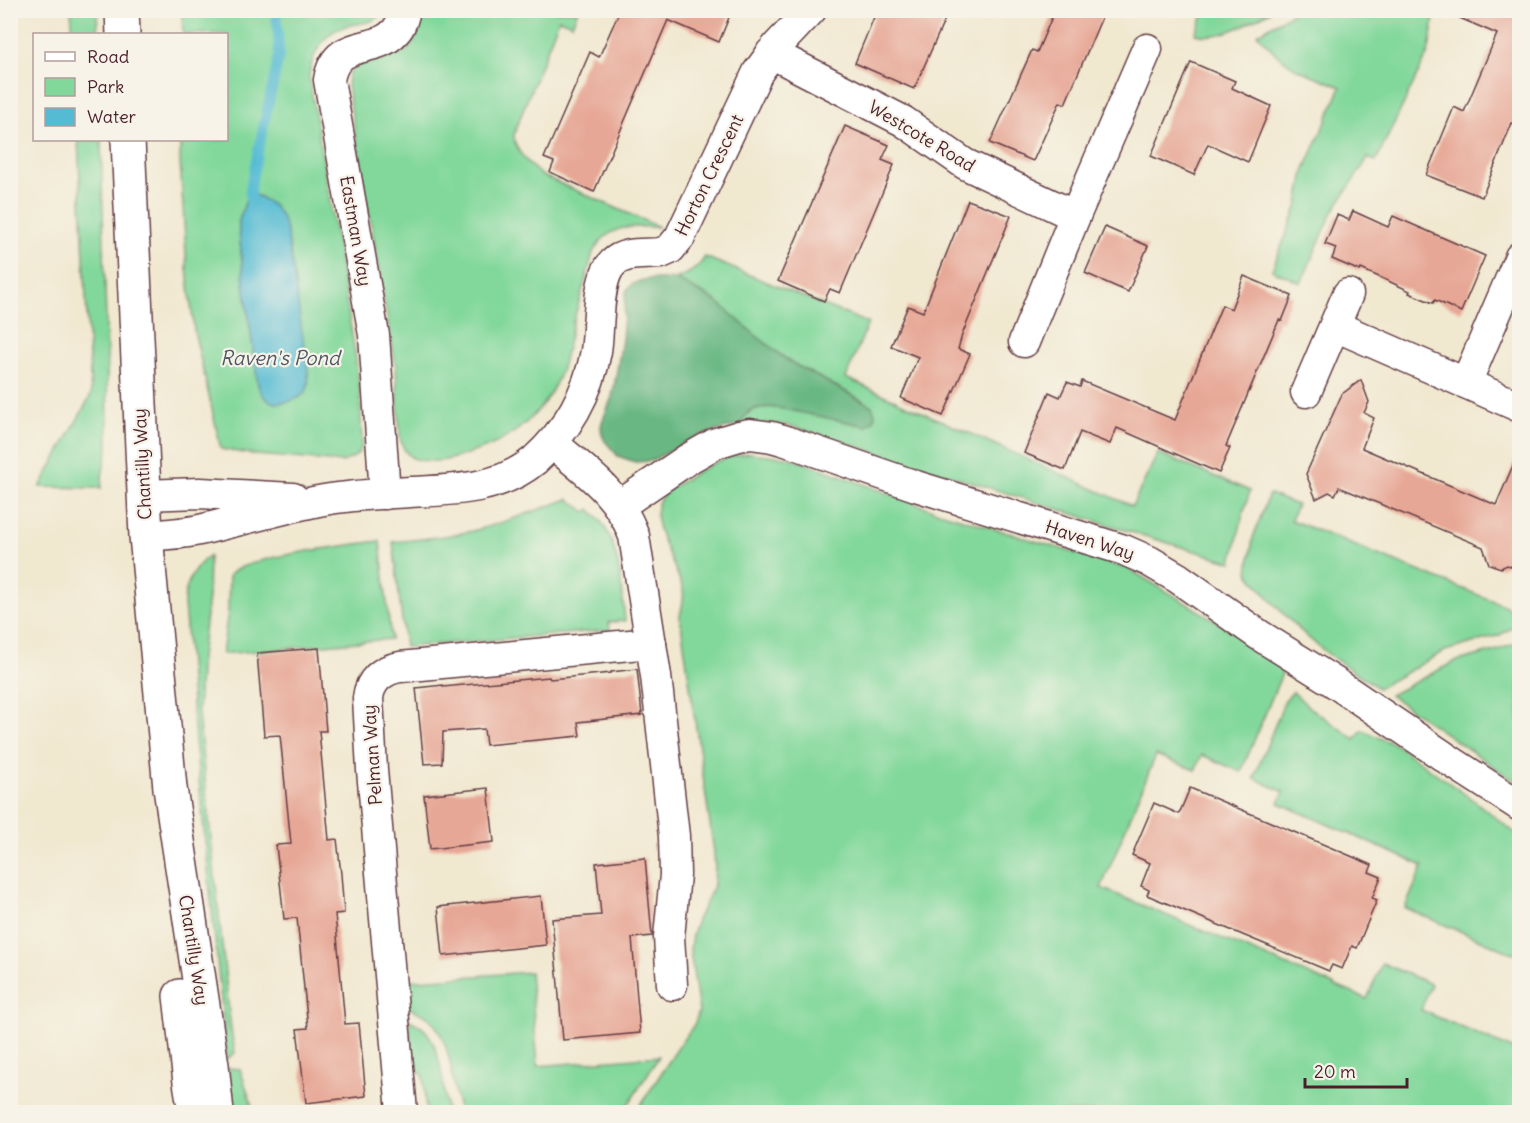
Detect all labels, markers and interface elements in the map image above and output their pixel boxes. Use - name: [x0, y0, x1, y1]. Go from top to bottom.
- legend: [33, 33, 228, 141]
- text: Road: [87, 45, 130, 68]
- text: Park: [87, 75, 124, 98]
- street label: Westcote Road: [864, 95, 980, 177]
- text: Water: [87, 105, 137, 128]
- street label: Horton Crescent: [670, 110, 748, 240]
- street label: Eastman Way: [335, 174, 377, 288]
- water label: Raven's Pond: [220, 345, 342, 370]
- street label: Chantilly Way: [128, 408, 156, 520]
- street label: Haven Way: [1042, 515, 1138, 565]
- street label: Pelman Way: [357, 704, 387, 806]
- street label: Chantilly Way: [174, 893, 214, 1007]
- scale bar: [1305, 1051, 1407, 1089]
- text: 20 m: [1314, 1060, 1356, 1083]

